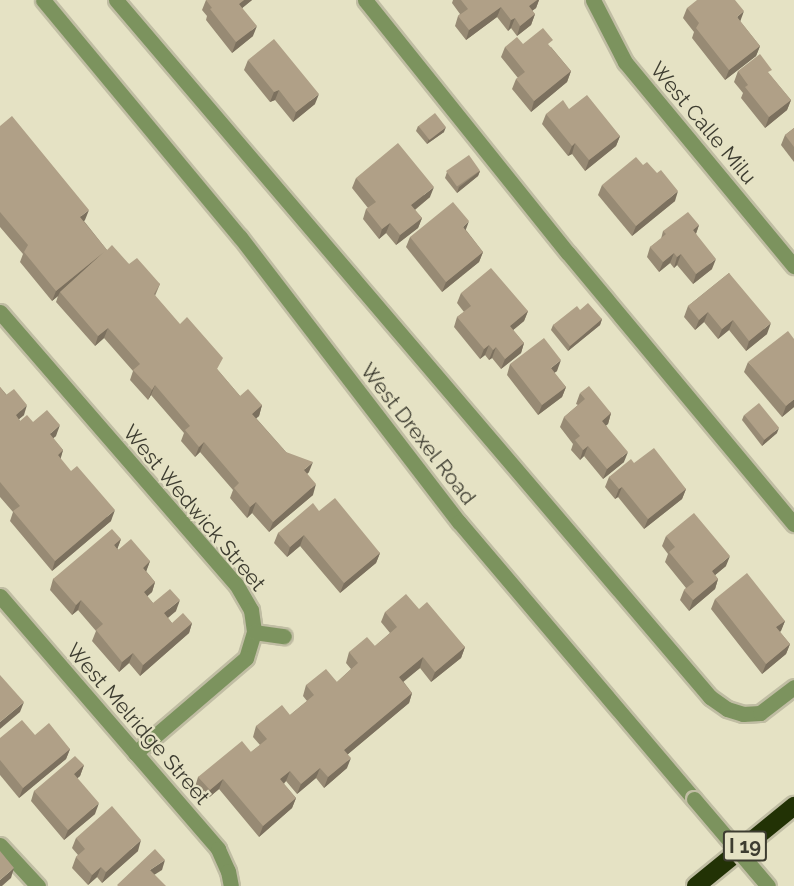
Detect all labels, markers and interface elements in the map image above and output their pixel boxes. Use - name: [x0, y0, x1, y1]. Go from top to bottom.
- street label: West Calle Milu: [645, 57, 761, 189]
- street label: West Drexel Road: [355, 358, 481, 510]
- street label: West Wedwick Street: [117, 420, 271, 596]
- street label: West Melridge Street: [61, 638, 215, 810]
- road number: I 19: [722, 829, 768, 863]

